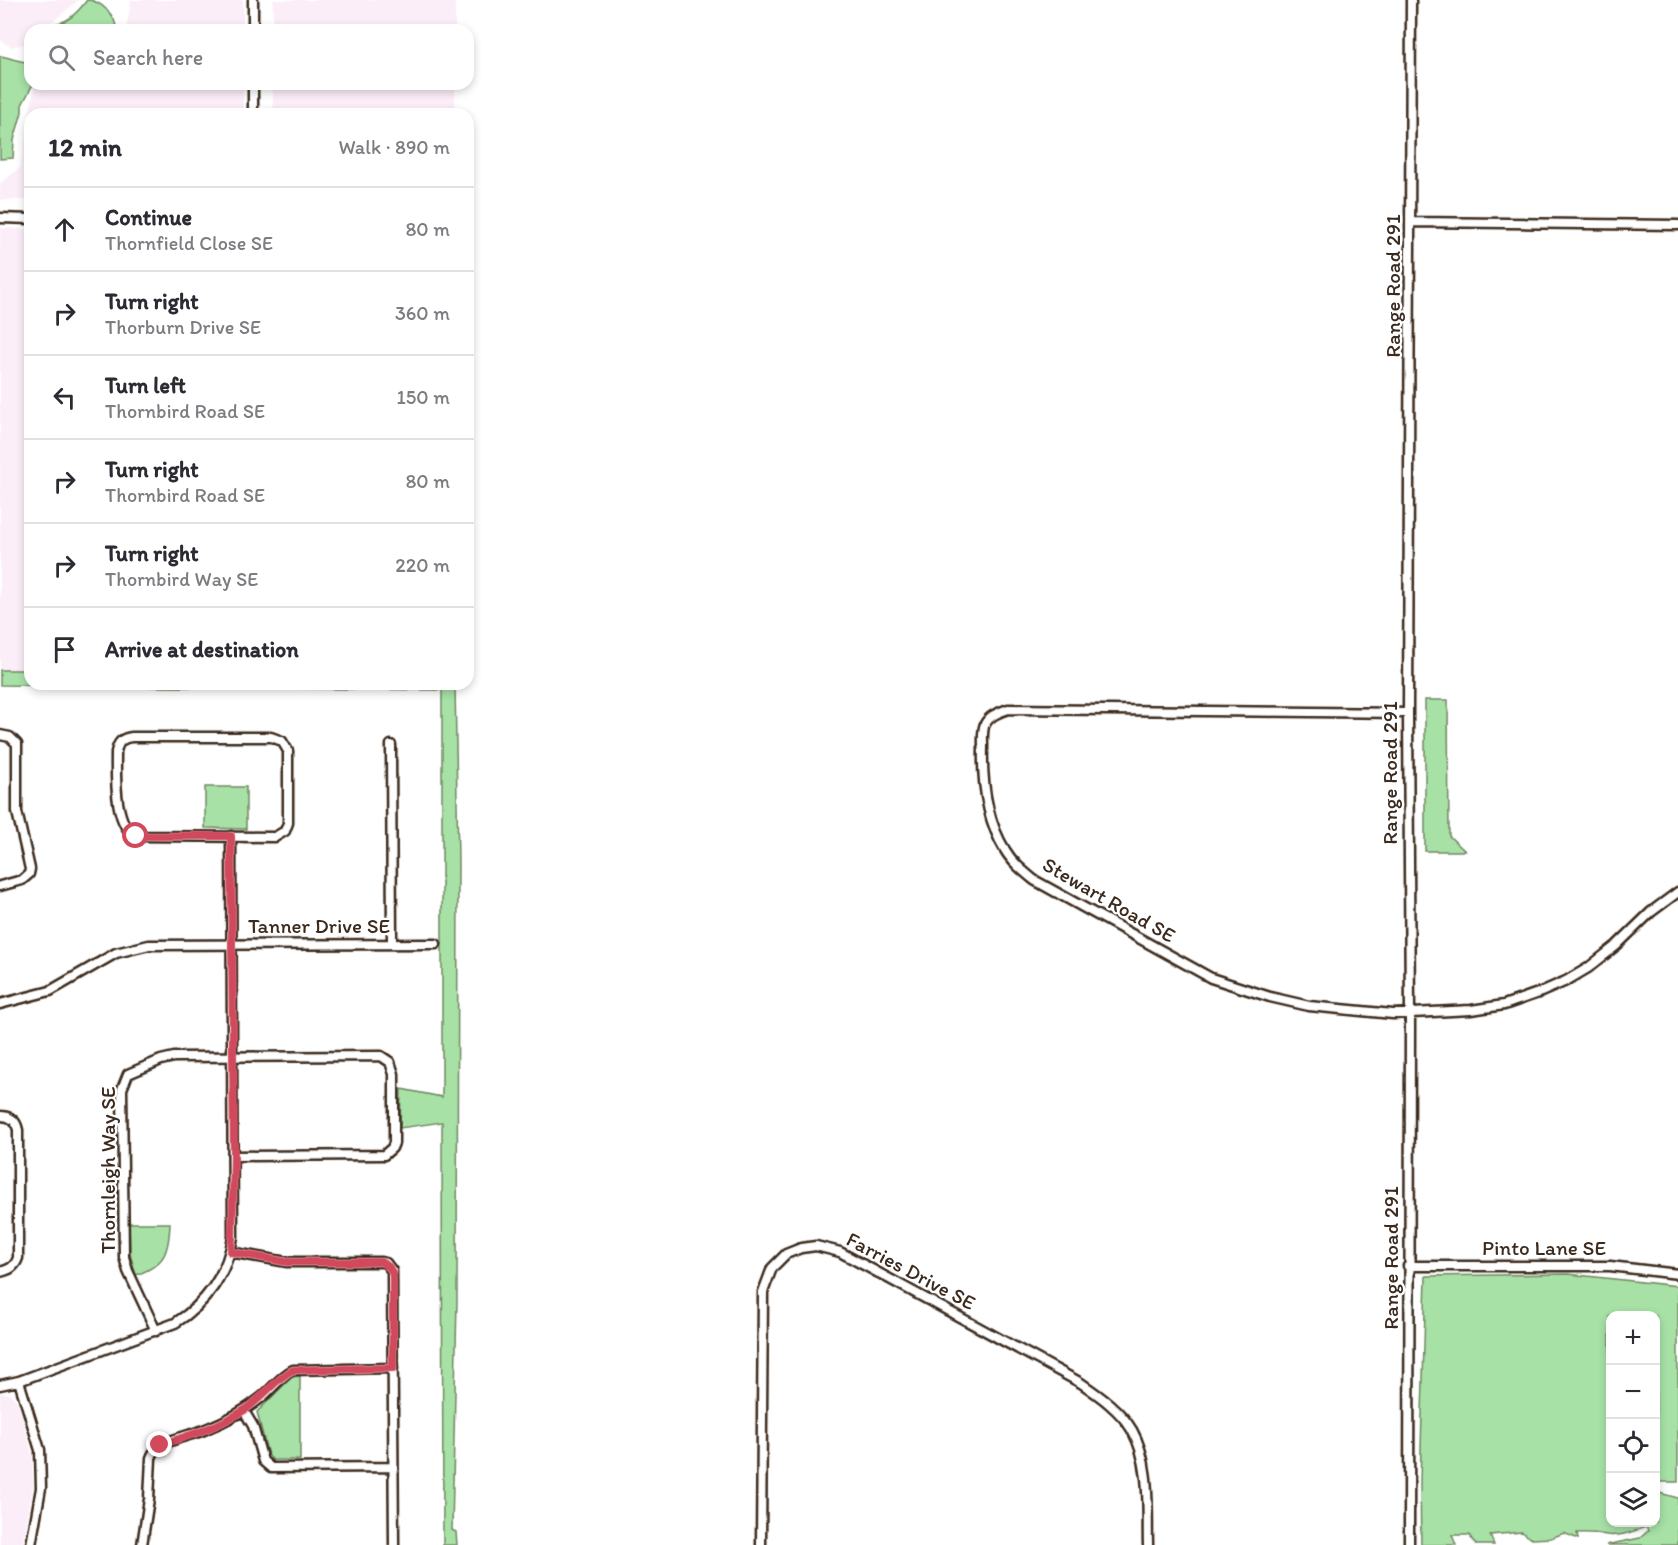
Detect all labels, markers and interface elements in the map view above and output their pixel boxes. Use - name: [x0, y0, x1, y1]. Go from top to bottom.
- search box: [24, 24, 474, 90]
- icon: search: [45, 41, 78, 74]
- text: Search here: [93, 44, 203, 71]
- text: 12 min: [48, 131, 122, 163]
- text: Walk · 890 m: [338, 135, 450, 159]
- text: Continue: [105, 204, 192, 231]
- icon: ahead: [48, 213, 81, 246]
- street label: Range Road 291: [1380, 214, 1405, 358]
- text: 80 m: [405, 217, 450, 241]
- text: Thornfield Close SE: [105, 231, 273, 255]
- text: Turn right: [105, 288, 199, 315]
- icon: right: [48, 297, 81, 330]
- text: 360 m: [395, 301, 450, 325]
- text: Thorburn Drive SE: [105, 315, 261, 339]
- text: Turn left: [105, 372, 186, 399]
- icon: left: [48, 381, 81, 414]
- text: 150 m: [397, 385, 450, 409]
- text: Thornbird Road SE: [105, 399, 265, 423]
- text: Turn right: [105, 456, 199, 483]
- icon: right: [48, 465, 81, 498]
- text: 80 m: [405, 469, 450, 493]
- text: Thornbird Road SE: [105, 483, 265, 507]
- text: Turn right: [105, 540, 199, 567]
- icon: right: [48, 549, 81, 582]
- text: 220 m: [395, 553, 450, 577]
- text: Thornbird Way SE: [105, 567, 258, 591]
- icon: arrive: [48, 633, 81, 666]
- text: Arrive at destination: [105, 636, 299, 663]
- street label: Range Road 291: [1377, 701, 1402, 845]
- route start: [122, 822, 148, 848]
- street label: Stewart Road SE: [1039, 852, 1180, 948]
- street label: Tanner Drive SE: [248, 913, 390, 938]
- street label: Thornleigh Way SE: [95, 1086, 120, 1254]
- street label: Range Road 291: [1378, 1186, 1403, 1330]
- street label: Farries Drive SE: [843, 1226, 980, 1315]
- street label: Pinto Lane SE: [1482, 1235, 1606, 1260]
- map controls: [1606, 1311, 1660, 1527]
- button: +: [1606, 1311, 1660, 1365]
- button: −: [1606, 1365, 1660, 1419]
- button: locate: [1606, 1419, 1660, 1473]
- route end: [146, 1431, 172, 1457]
- button: layers: [1606, 1473, 1660, 1527]

